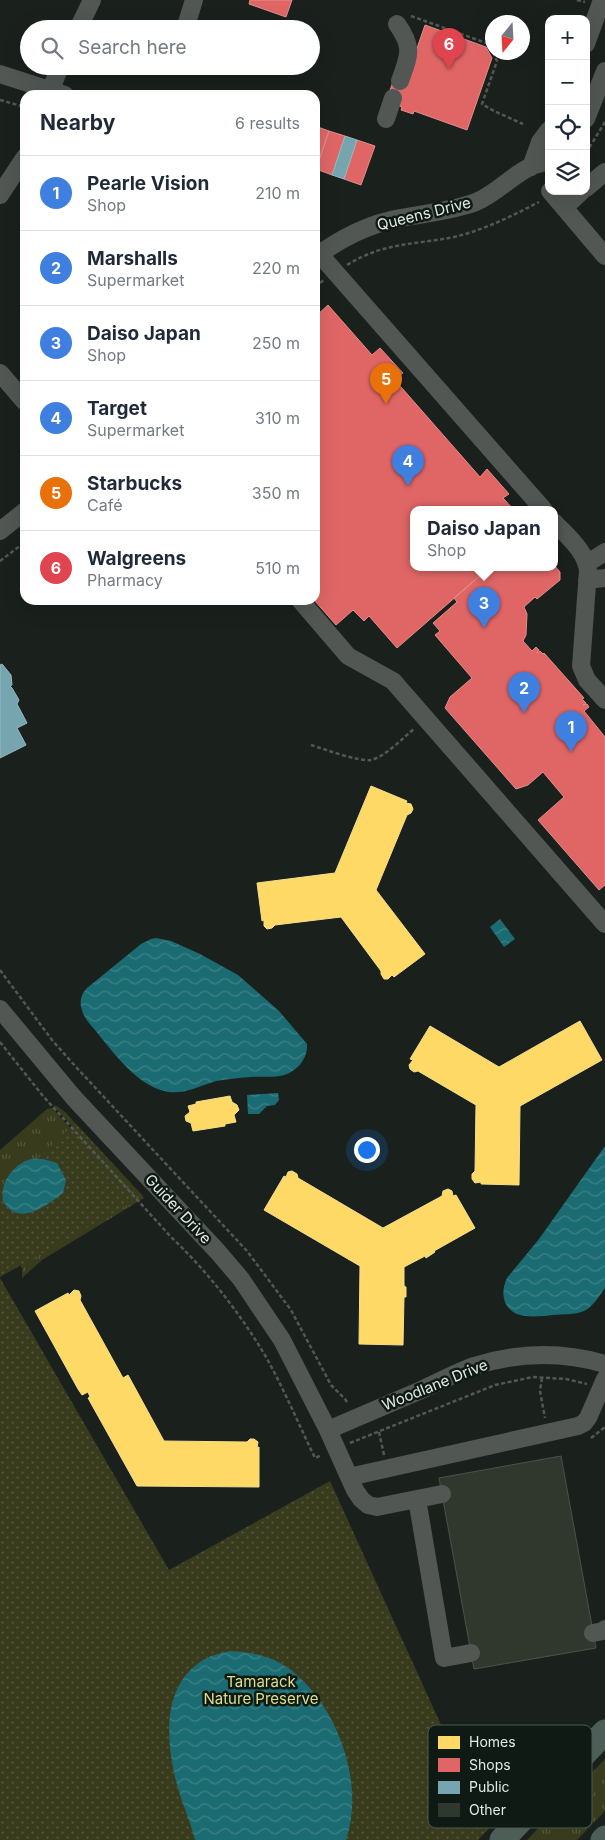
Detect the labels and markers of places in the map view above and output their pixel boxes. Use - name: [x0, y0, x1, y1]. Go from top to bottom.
- pin: 6: [433, 28, 465, 69]
- pin: 5: [370, 363, 402, 404]
- pin: 4: [392, 445, 424, 486]
- pin: 3: [468, 587, 500, 628]
- pin: 2: [508, 672, 540, 713]
- pin: 1: [555, 711, 587, 752]

